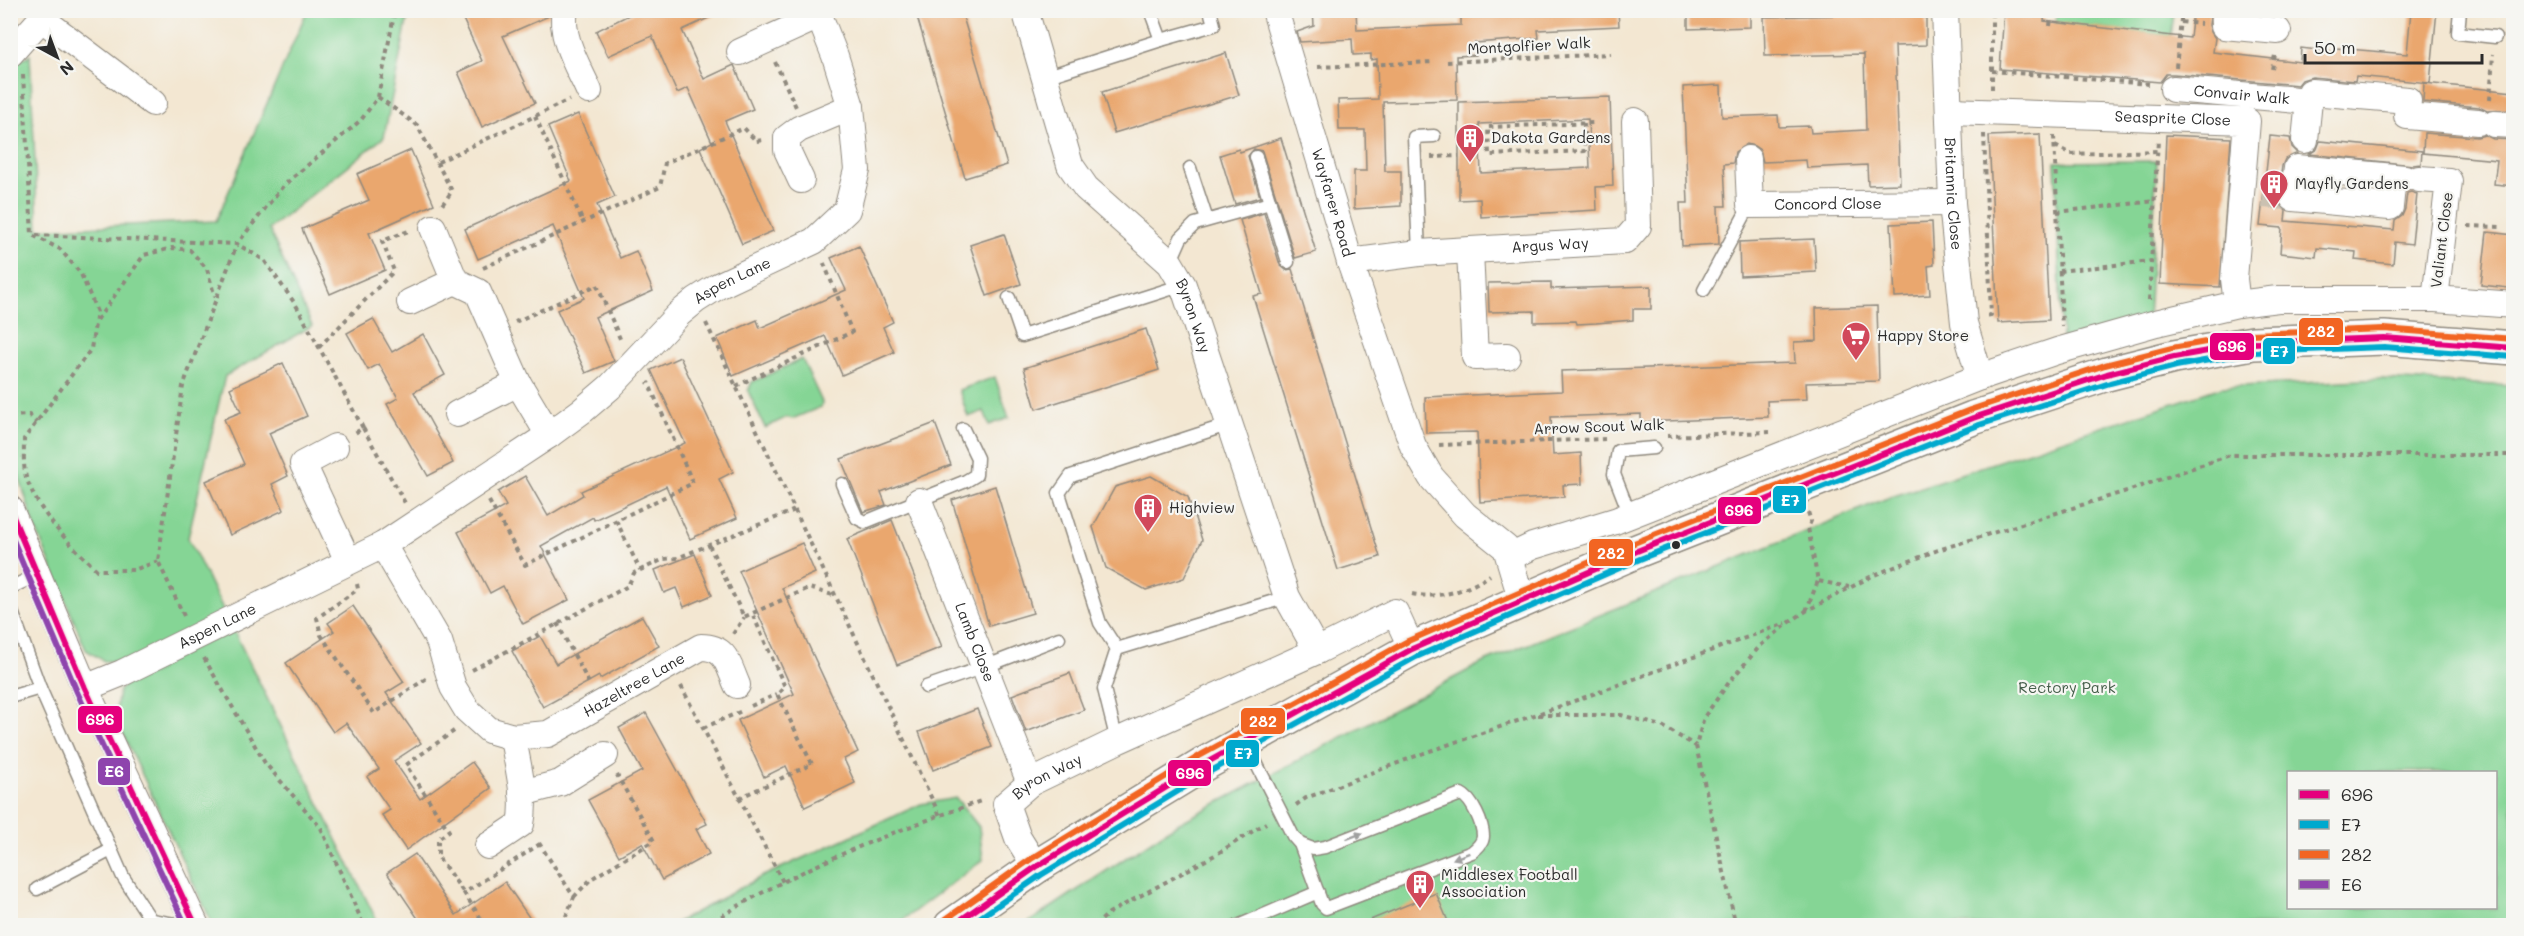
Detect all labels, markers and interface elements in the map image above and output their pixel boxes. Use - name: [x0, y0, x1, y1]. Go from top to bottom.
- north arrow: [27, 27, 87, 87]
- scale bar: [2305, 27, 2482, 65]
- street label: Montgolfier Walk: [1467, 32, 1591, 58]
- text: 50 m: [2314, 35, 2356, 59]
- text: N: [56, 57, 79, 81]
- street label: Convair Walk: [2193, 80, 2291, 108]
- street label: Seasprite Close: [2114, 106, 2231, 129]
- building icon: Dakota Gardens: [1454, 122, 1486, 164]
- place label: Dakota Gardens: [1491, 127, 1611, 147]
- street label: Britannia Close: [1941, 137, 1968, 251]
- street label: Wayfarer Road: [1308, 146, 1359, 259]
- building icon: Mayfly Gardens: [2258, 168, 2290, 210]
- place label: Mayfly Gardens: [2295, 173, 2409, 193]
- street label: Valiant Close: [2425, 191, 2457, 289]
- street label: Concord Close: [1774, 193, 1882, 214]
- street label: Argus Way: [1511, 232, 1589, 257]
- street label: Aspen Lane: [689, 252, 774, 308]
- street label: Byron Way: [1172, 274, 1216, 355]
- line badge: 282: [2298, 317, 2344, 346]
- supermarket icon: Happy Store: [1840, 320, 1872, 362]
- text: 282: [2307, 320, 2335, 341]
- place label: Happy Store: [1877, 325, 1969, 345]
- line badge: 696: [2209, 332, 2255, 361]
- text: 696: [2218, 335, 2247, 356]
- line badge: E7: [2262, 337, 2296, 365]
- text: E7: [2269, 340, 2289, 361]
- street label: Arrow Scout Walk: [1533, 414, 1665, 438]
- line badge: E7: [1772, 485, 1807, 514]
- text: E7: [1780, 489, 1800, 510]
- building icon: Highview: [1132, 492, 1164, 534]
- line badge: 696: [1717, 496, 1762, 525]
- place label: Highview: [1169, 497, 1235, 517]
- text: 696: [1725, 499, 1754, 520]
- line badge: 282: [1588, 538, 1634, 567]
- unlabelled marker: [1670, 539, 1682, 551]
- text: 282: [1597, 542, 1625, 563]
- street label: Aspen Lane: [175, 598, 259, 653]
- street label: Lamb Close: [951, 600, 1000, 685]
- street label: Hazeltree Lane: [579, 647, 688, 721]
- park label: Rectory Park: [2018, 677, 2116, 697]
- line badge: 696: [77, 705, 123, 734]
- line badge: 282: [1240, 707, 1286, 735]
- text: 696: [86, 708, 115, 729]
- text: 282: [1249, 710, 1277, 731]
- line badge: E7: [1225, 739, 1260, 768]
- text: E7: [1233, 742, 1253, 763]
- street label: Byron Way: [1007, 748, 1085, 803]
- line badge: E6: [97, 757, 131, 786]
- line badge: 696: [1167, 759, 1212, 787]
- text: E6: [104, 760, 124, 781]
- text: 696: [1176, 762, 1205, 783]
- legend: [2287, 771, 2497, 909]
- text: 696: [2341, 782, 2373, 806]
- text: E7: [2341, 812, 2361, 836]
- one-way arrow: [1346, 830, 1364, 840]
- text: 282: [2341, 842, 2372, 866]
- one-way arrow: [1452, 852, 1470, 862]
- place label: Middlesex Football Association: [1441, 864, 1578, 901]
- building icon: Middlesex Football Association: [1404, 868, 1436, 910]
- text: E6: [2341, 872, 2362, 896]

